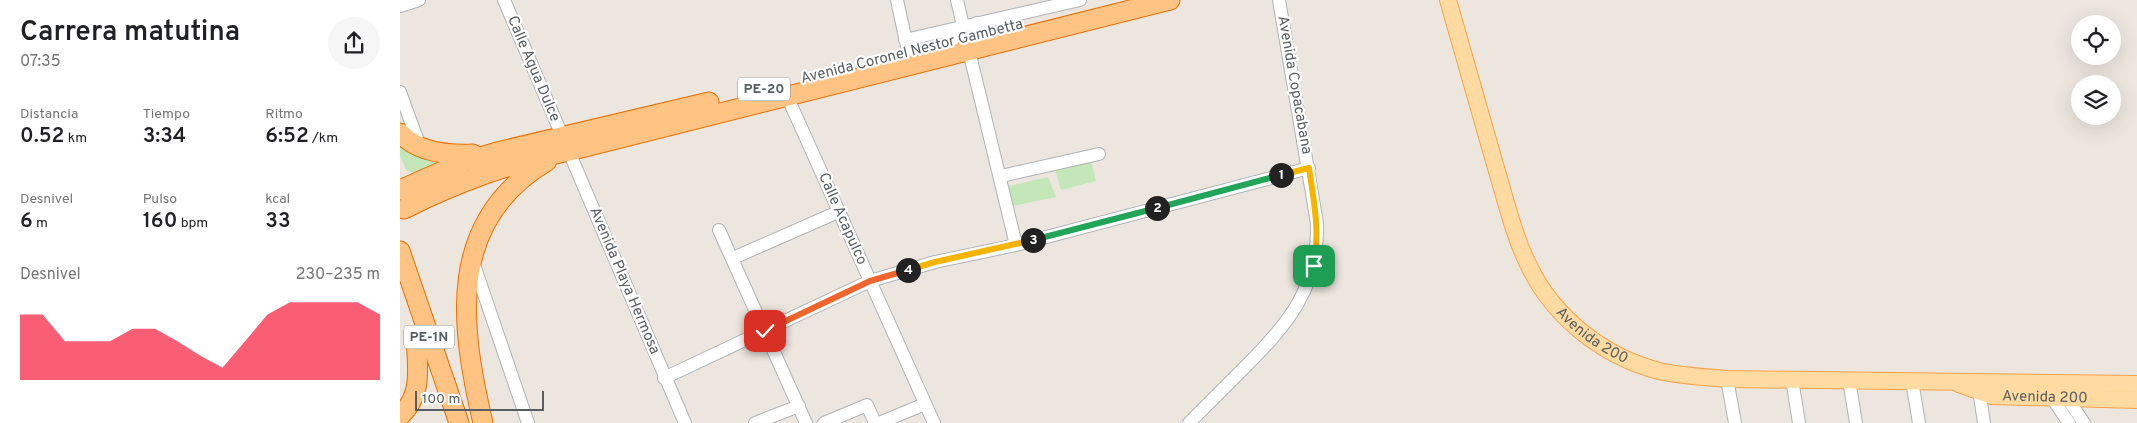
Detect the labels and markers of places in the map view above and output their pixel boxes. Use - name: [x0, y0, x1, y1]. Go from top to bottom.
- pin: 1: [1268, 162, 1294, 188]
- pin: 2: [1144, 196, 1170, 220]
- pin: 3: [1020, 228, 1046, 252]
- pin: [1293, 245, 1335, 287]
- pin: 4: [896, 258, 920, 282]
- pin: [744, 310, 786, 352]

